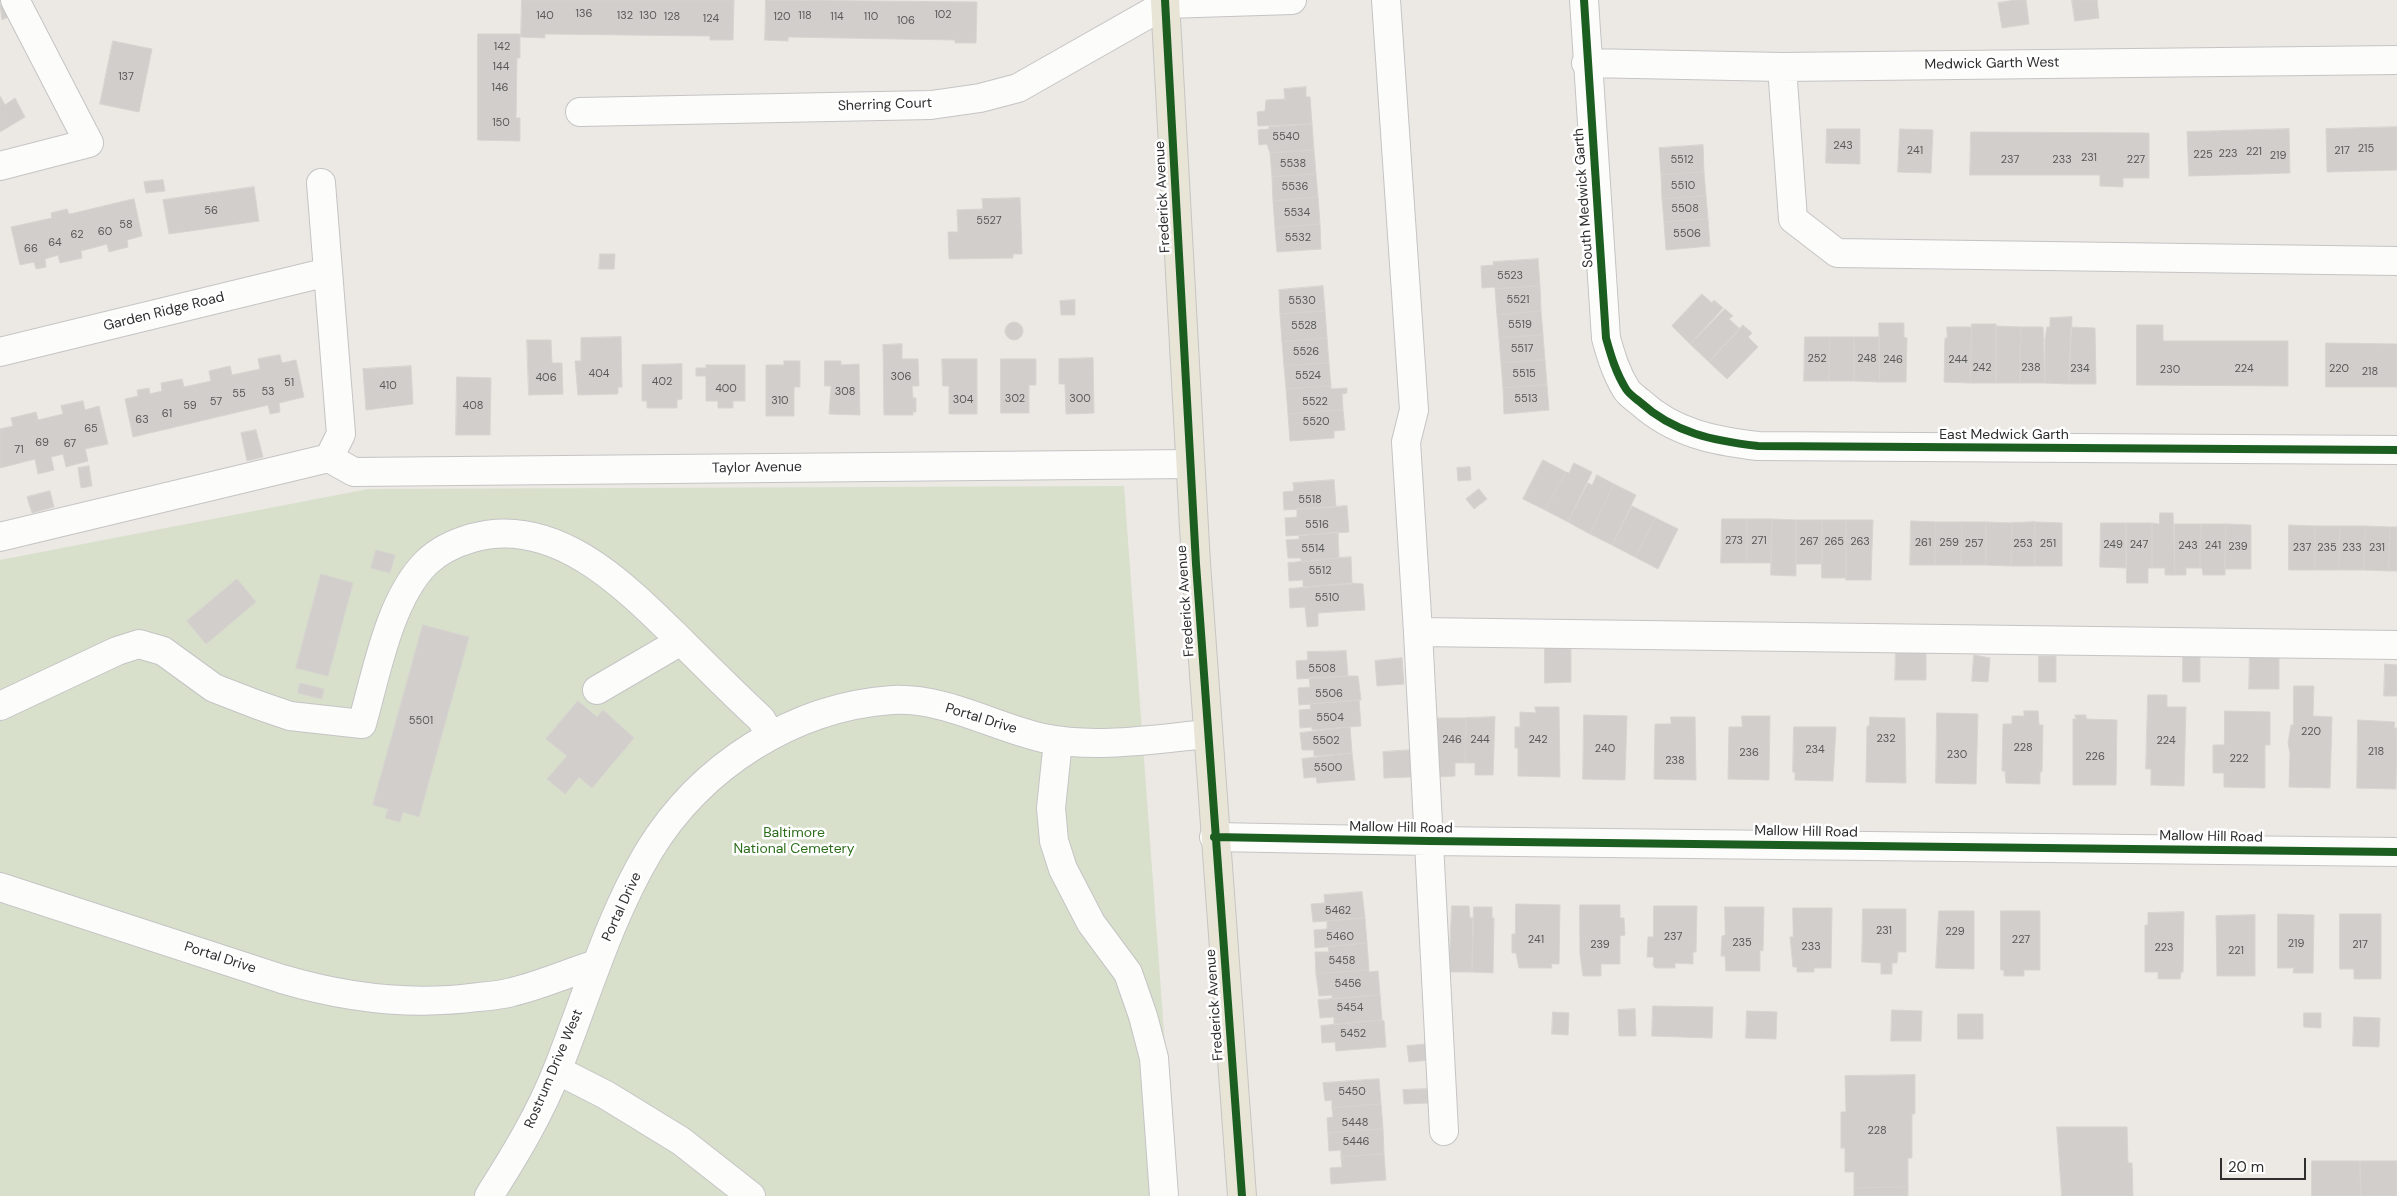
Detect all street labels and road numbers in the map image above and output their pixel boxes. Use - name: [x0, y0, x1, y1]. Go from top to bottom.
- street label: Medwick Garth West: [1924, 54, 2060, 74]
- street label: Sherring Court: [838, 95, 932, 115]
- street label: South Medwick Garth: [1571, 128, 1597, 268]
- street label: Frederick Avenue: [1152, 141, 1174, 253]
- street label: Garden Ridge Road: [102, 289, 226, 335]
- street label: East Medwick Garth: [1939, 427, 2069, 443]
- street label: Taylor Avenue: [712, 459, 802, 477]
- street label: Frederick Avenue: [1174, 545, 1198, 657]
- street label: Portal Drive: [943, 700, 1019, 738]
- street label: Mallow Hill Road: [1349, 819, 1453, 837]
- street label: Mallow Hill Road: [1754, 823, 1858, 841]
- street label: Mallow Hill Road: [2159, 828, 2263, 846]
- street label: Portal Drive: [599, 870, 645, 944]
- street label: Portal Drive: [182, 939, 258, 977]
- street label: Frederick Avenue: [1203, 949, 1227, 1061]
- street label: Rostrum Drive West: [521, 1007, 587, 1131]

